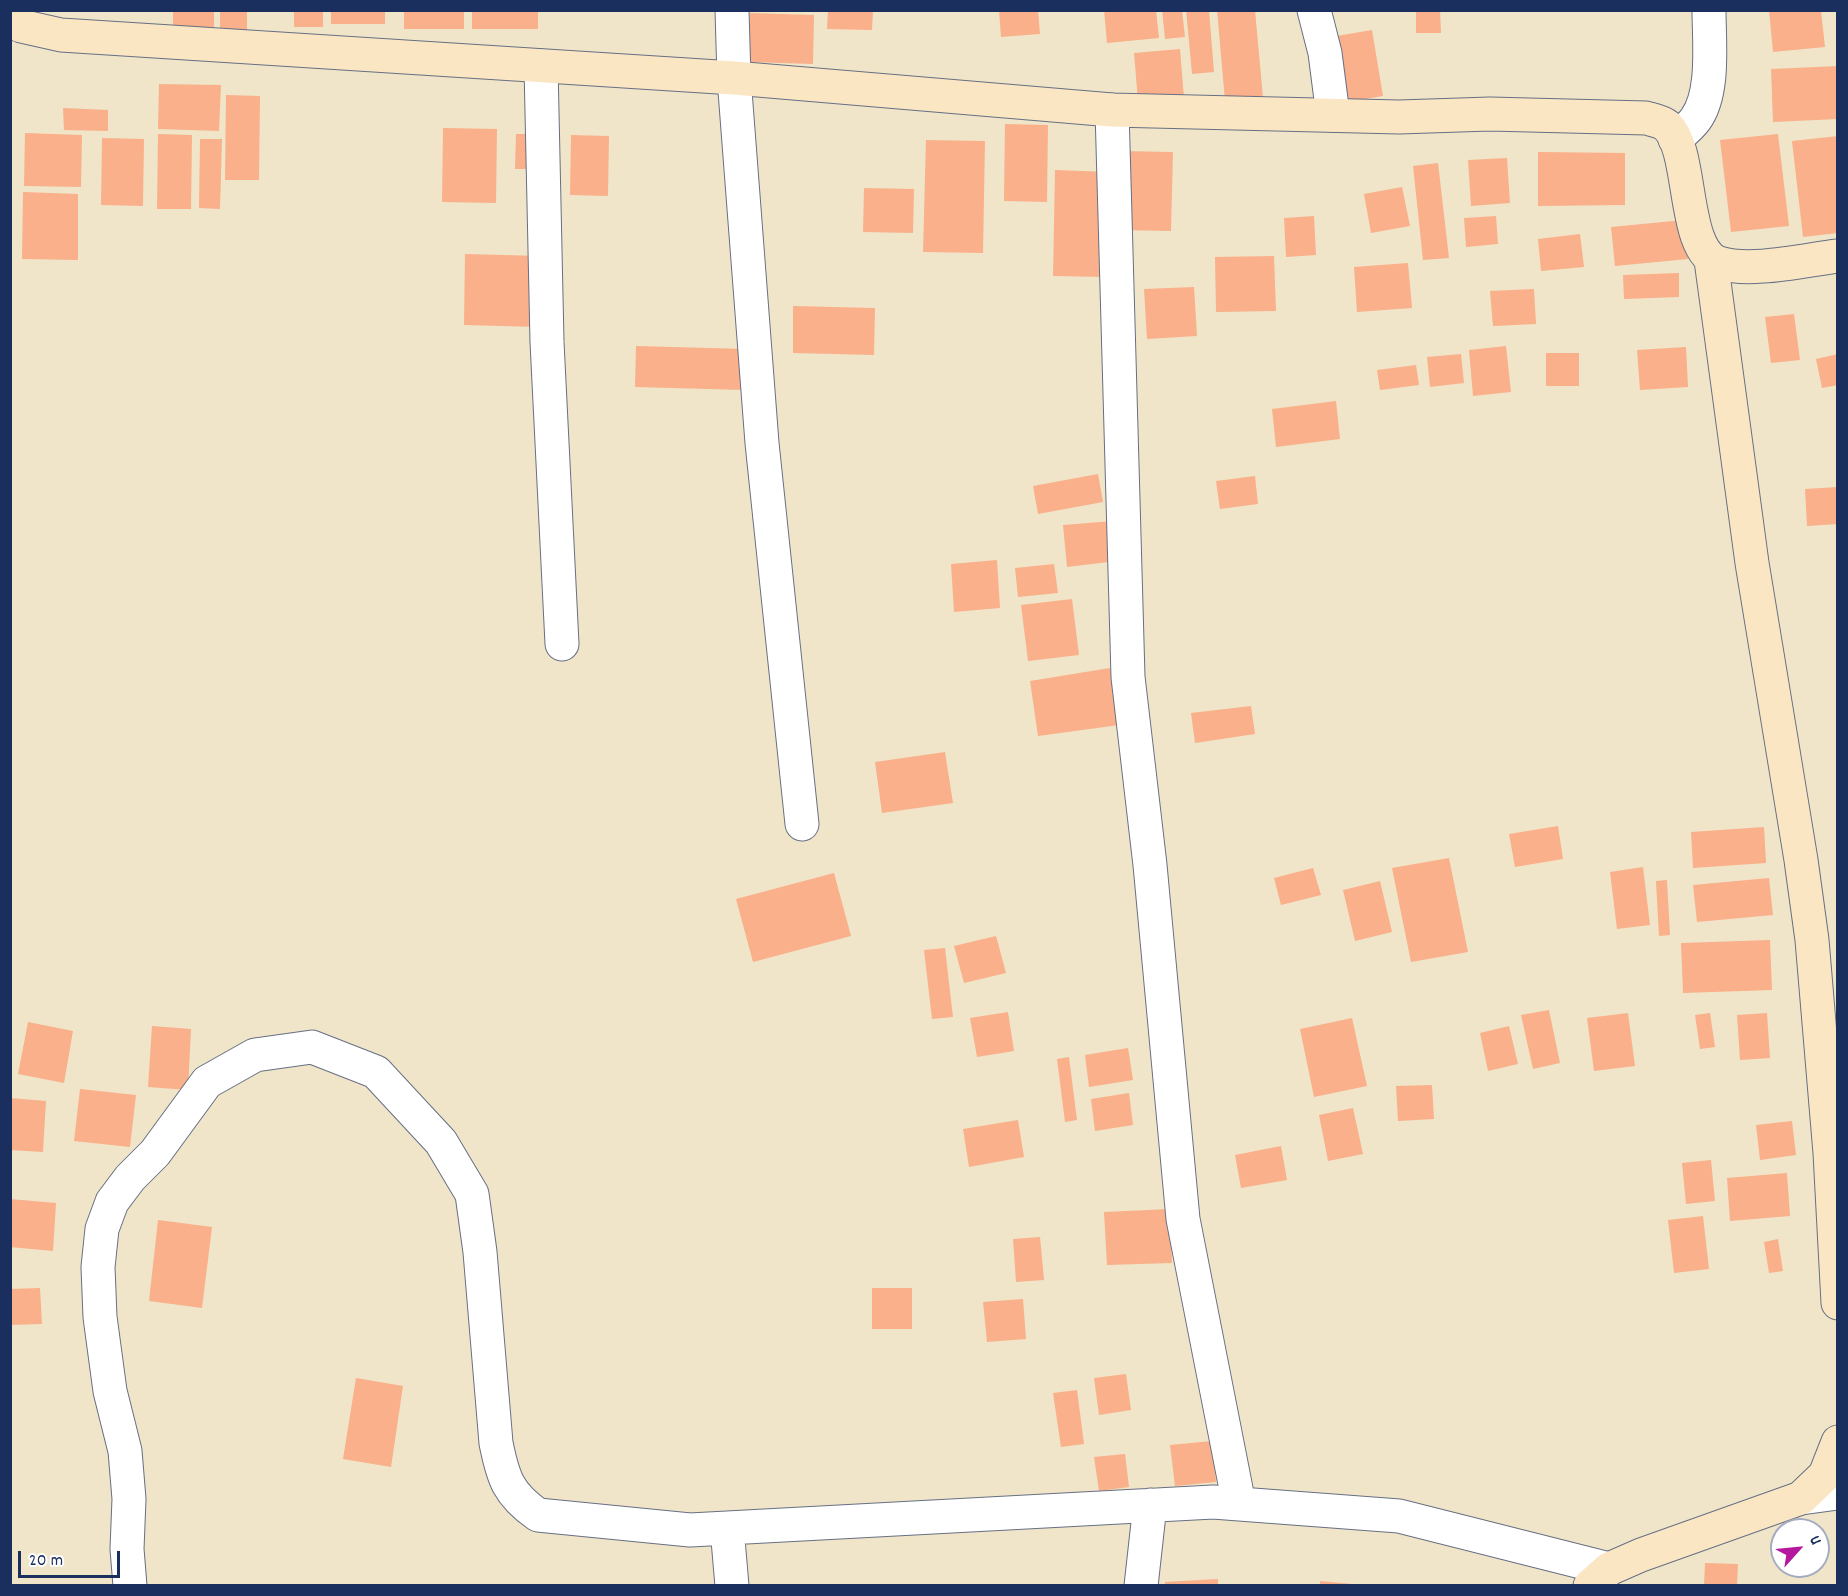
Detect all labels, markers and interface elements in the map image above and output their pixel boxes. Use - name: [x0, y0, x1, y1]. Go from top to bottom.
- north arrow: [1770, 1518, 1830, 1578]
- text: U: [1803, 1532, 1827, 1549]
- scale bar: [21, 1539, 123, 1577]
- text: 20 m: [29, 1549, 63, 1574]

